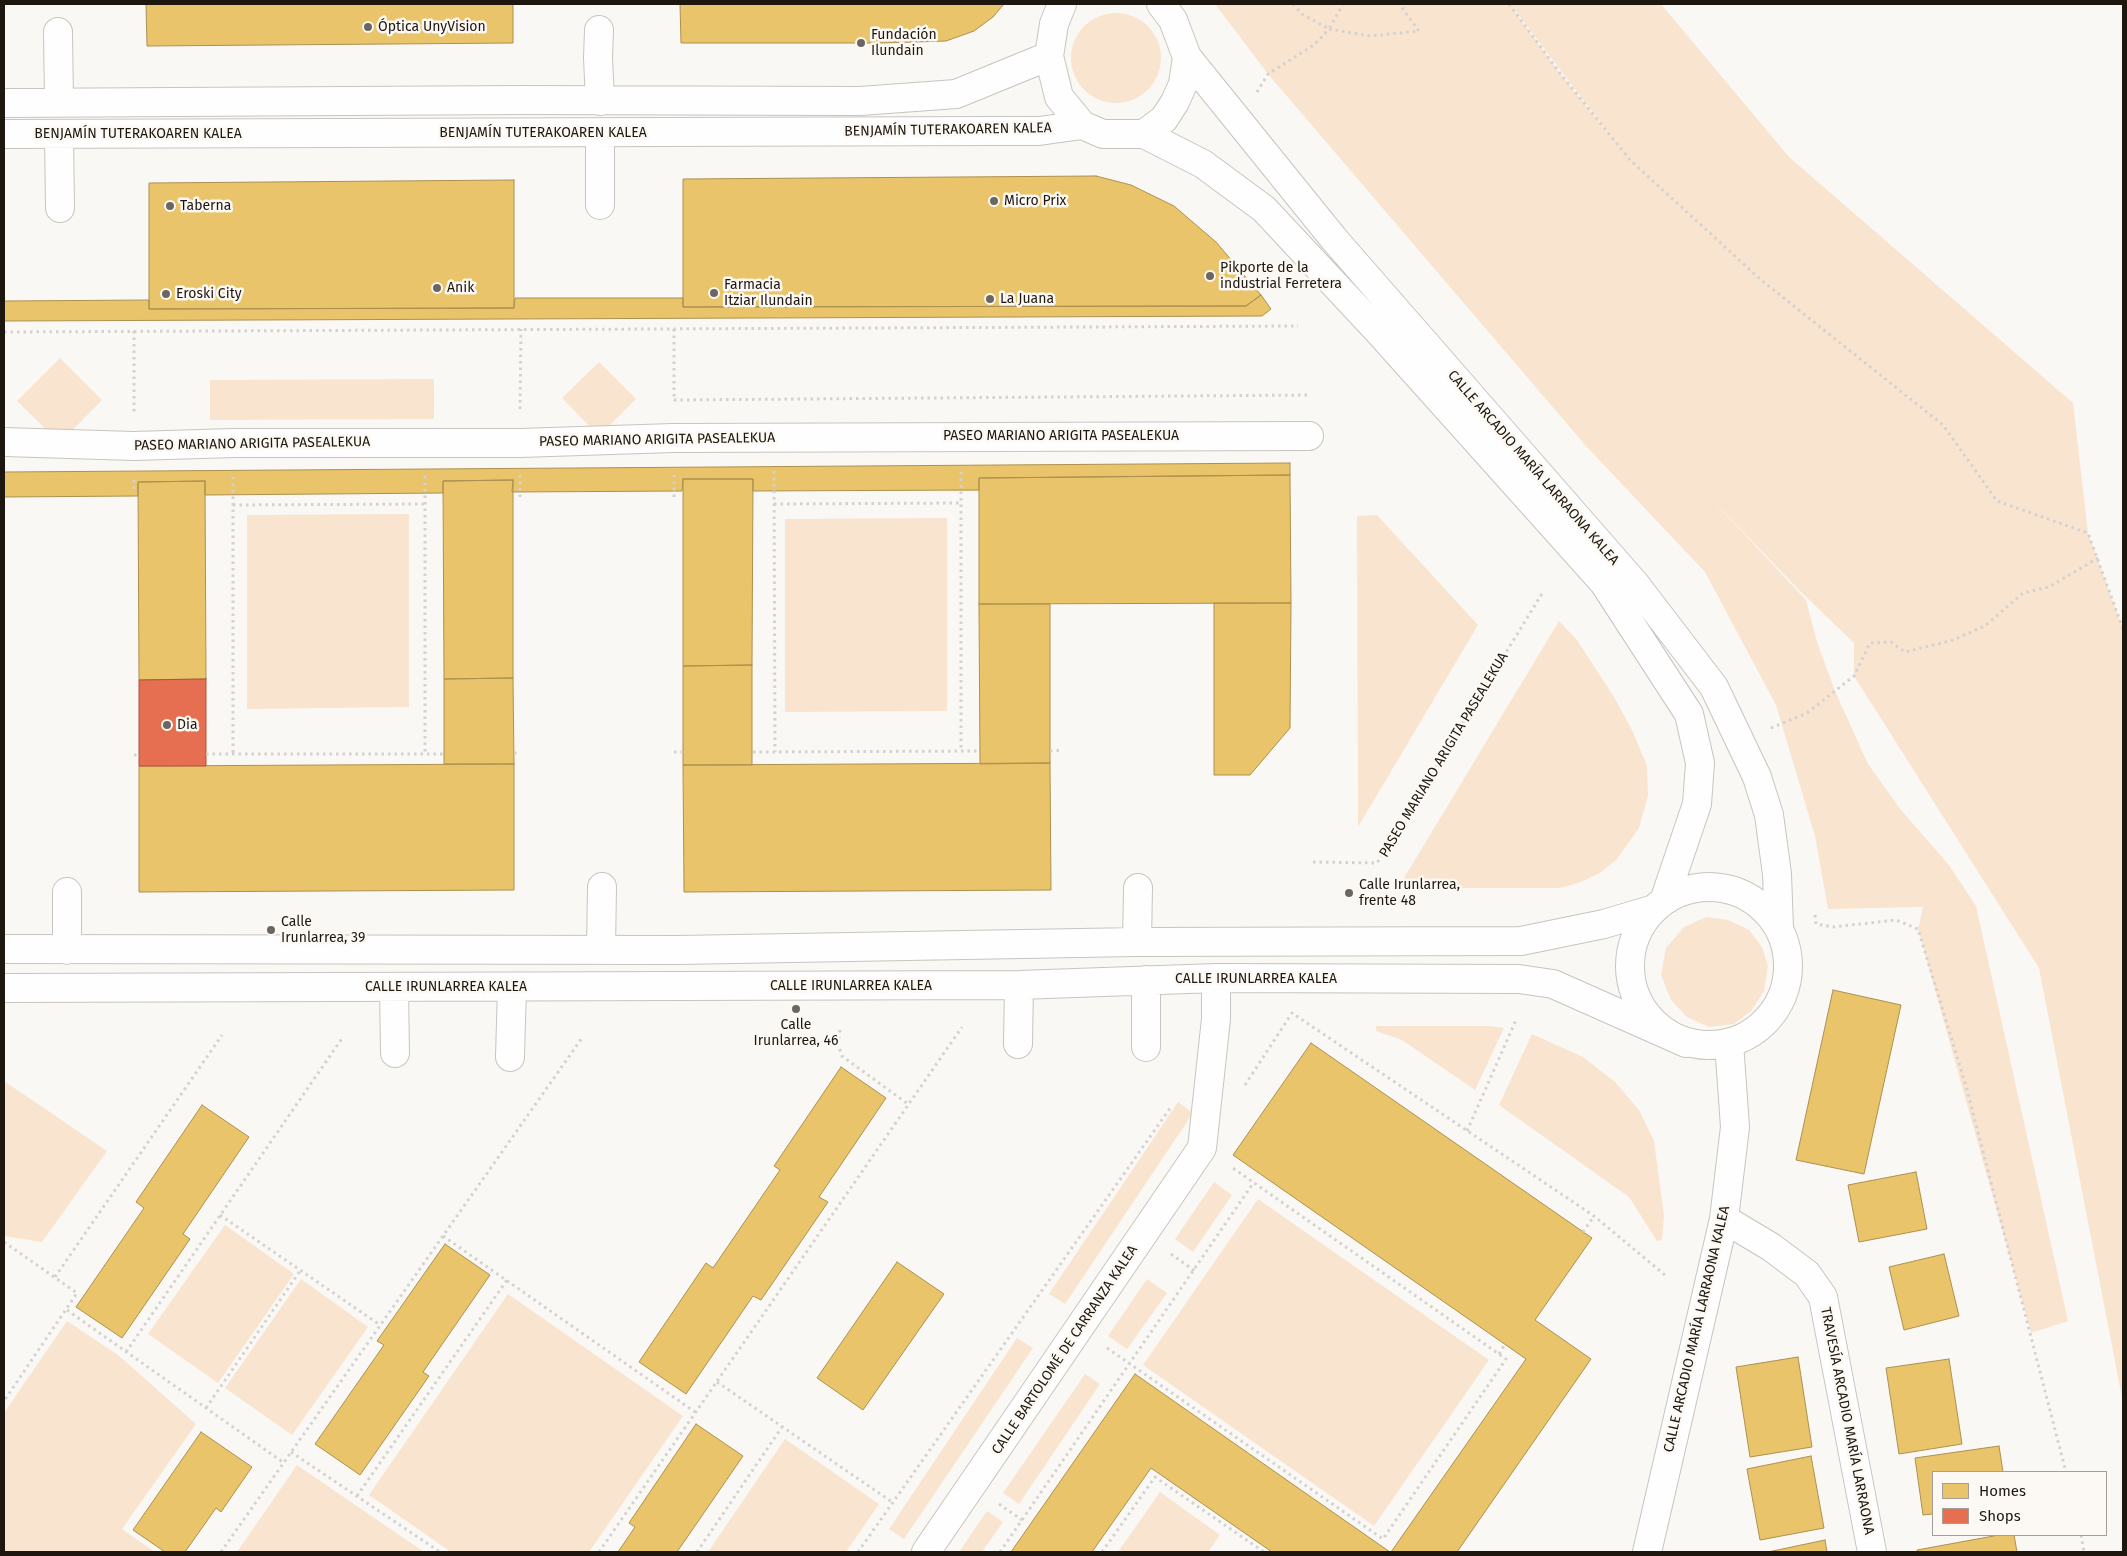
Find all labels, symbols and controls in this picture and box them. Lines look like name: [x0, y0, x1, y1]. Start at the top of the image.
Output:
place label: Óptica UnyVision: [378, 19, 486, 35]
marker: Óptica UnyVision: [362, 21, 374, 33]
place label: Fundación Ilundain: [871, 27, 937, 59]
marker: Fundación Ilundain: [855, 37, 867, 49]
street label: BENJAMÍN TUTERAKOAREN KALEA: [844, 120, 1052, 140]
street label: BENJAMÍN TUTERAKOAREN KALEA: [439, 125, 647, 141]
street label: BENJAMÍN TUTERAKOAREN KALEA: [34, 126, 242, 142]
place label: Micro Prix: [1004, 193, 1066, 209]
marker: Micro Prix: [988, 195, 1000, 207]
place label: Taberna: [180, 198, 231, 214]
marker: Taberna: [164, 200, 176, 212]
place label: Pikporte de la industrial Ferretera: [1220, 260, 1342, 292]
marker: Pikporte de la industrial Ferretera: [1204, 270, 1216, 282]
place label: Farmacia Itziar Ilundain: [724, 277, 813, 310]
place label: Anik: [447, 280, 474, 296]
marker: Anik: [431, 282, 443, 294]
place label: Eroski City: [176, 286, 242, 302]
marker: Farmacia Itziar Ilundain: [708, 287, 720, 299]
marker: Eroski City: [160, 288, 172, 300]
place label: La Juana: [1000, 291, 1054, 307]
marker: La Juana: [984, 293, 996, 305]
street label: CALLE ARCADIO MARÍA LARRAONA KALEA: [1444, 367, 1622, 569]
street label: PASEO MARIANO ARIGITA PASEALEKUA: [943, 428, 1179, 444]
street label: PASEO MARIANO ARIGITA PASEALEKUA: [539, 430, 775, 450]
street label: PASEO MARIANO ARIGITA PASEALEKUA: [134, 434, 370, 454]
street label: PASEO MARIANO ARIGITA PASEALEKUA: [1376, 649, 1512, 861]
place label: Dia: [177, 717, 198, 733]
marker: Dia: [161, 719, 173, 731]
place label: Calle Irunlarrea, frente 48: [1359, 877, 1460, 910]
marker: Calle Irunlarrea, frente 48: [1343, 887, 1355, 899]
place label: Calle Irunlarrea, 39: [281, 914, 365, 946]
marker: Calle Irunlarrea, 39: [265, 924, 277, 936]
street label: CALLE IRUNLARREA KALEA: [1175, 971, 1337, 987]
street label: CALLE IRUNLARREA KALEA: [770, 978, 932, 994]
street label: CALLE IRUNLARREA KALEA: [365, 979, 527, 995]
marker: Calle Irunlarrea, 46: [790, 1003, 802, 1015]
place label: Calle Irunlarrea, 46: [753, 1017, 839, 1050]
street label: CALLE ARCADIO MARÍA LARRAONA KALEA: [1660, 1204, 1734, 1454]
street label: CALLE BARTOLOMÉ DE CARRANZA KALEA: [989, 1242, 1141, 1458]
street label: TRAVESÍA ARCADIO MARÍA LARRAONA: [1817, 1306, 1877, 1536]
legend: [1932, 1471, 2107, 1536]
text: Homes: [1979, 1482, 2026, 1500]
text: Shops: [1979, 1507, 2021, 1525]

